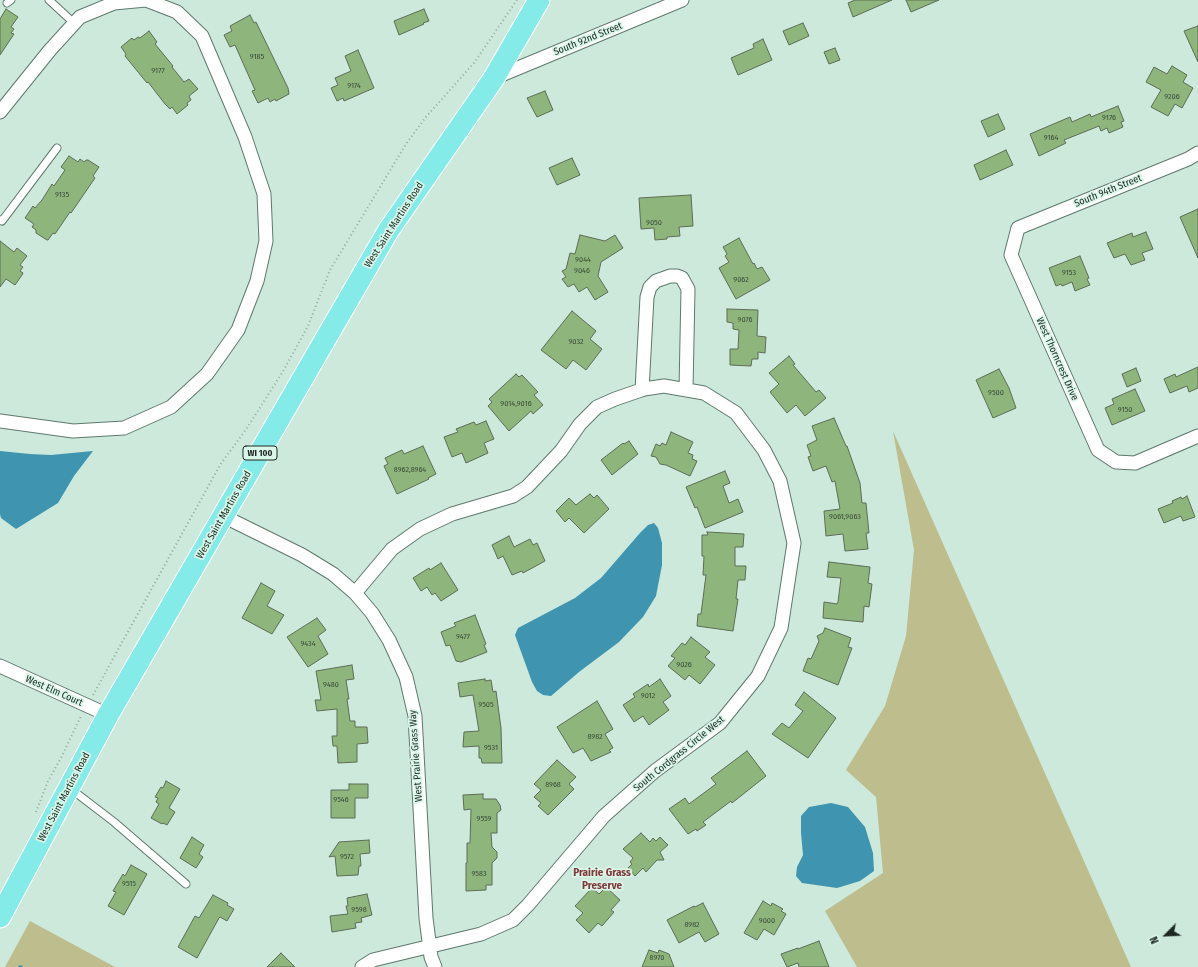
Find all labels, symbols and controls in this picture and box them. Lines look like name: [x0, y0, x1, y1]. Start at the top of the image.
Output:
street label: South 92nd Street: [552, 20, 624, 58]
house number: 9185: [250, 52, 264, 62]
house number: 9177: [151, 66, 165, 76]
house number: 9174: [347, 81, 361, 91]
house number: 9206: [1164, 92, 1180, 102]
house number: 9176: [1102, 113, 1116, 123]
house number: 9164: [1044, 133, 1058, 143]
street label: South 94th Street: [1073, 172, 1143, 210]
street label: West Saint Martins Road: [362, 180, 426, 270]
house number: 9135: [55, 190, 69, 200]
house number: 9050: [646, 218, 662, 228]
house number: 9044: [575, 255, 591, 265]
house number: 9046: [574, 266, 590, 276]
house number: 9153: [1062, 268, 1076, 278]
house number: 9062: [733, 275, 749, 285]
house number: 9076: [738, 315, 752, 325]
street label: West Thorncrest Drive: [1033, 316, 1081, 402]
house number: 9032: [568, 337, 584, 347]
house number: 9500: [988, 388, 1004, 398]
house number: 9014,9016: [500, 399, 532, 409]
house number: 9150: [1118, 405, 1132, 415]
road number: WI 100: [243, 446, 277, 460]
house number: 8962,8964: [394, 465, 426, 475]
street label: West Saint Martins Road: [194, 469, 254, 561]
house number: 9061,9063: [829, 512, 861, 522]
house number: 9477: [456, 632, 470, 642]
house number: 9434: [300, 639, 316, 649]
house number: 9026: [676, 660, 692, 670]
street label: West Elm Court: [23, 673, 85, 709]
house number: 9480: [323, 680, 339, 690]
house number: 9012: [641, 691, 655, 701]
house number: 9505: [478, 700, 494, 710]
street label: West Prairie Grass Way: [407, 710, 425, 802]
street label: South Cordgrass Circle West: [631, 714, 727, 794]
house number: 8982: [587, 732, 603, 742]
house number: 9531: [484, 743, 498, 753]
street label: West Saint Martins Road: [35, 750, 93, 844]
house number: 8968: [545, 780, 561, 790]
house number: 9546: [333, 795, 349, 805]
house number: 9559: [477, 814, 491, 824]
house number: 9572: [340, 852, 354, 862]
district label: Prairie Grass Preserve: [573, 866, 631, 892]
house number: 9583: [471, 869, 487, 879]
house number: 9515: [122, 879, 136, 889]
house number: 9598: [351, 905, 367, 915]
north arrow: [1146, 915, 1186, 955]
house number: 9000: [759, 916, 775, 926]
house number: 8982: [684, 920, 700, 930]
text: N: [1147, 934, 1162, 946]
house number: 8970: [650, 953, 664, 963]

